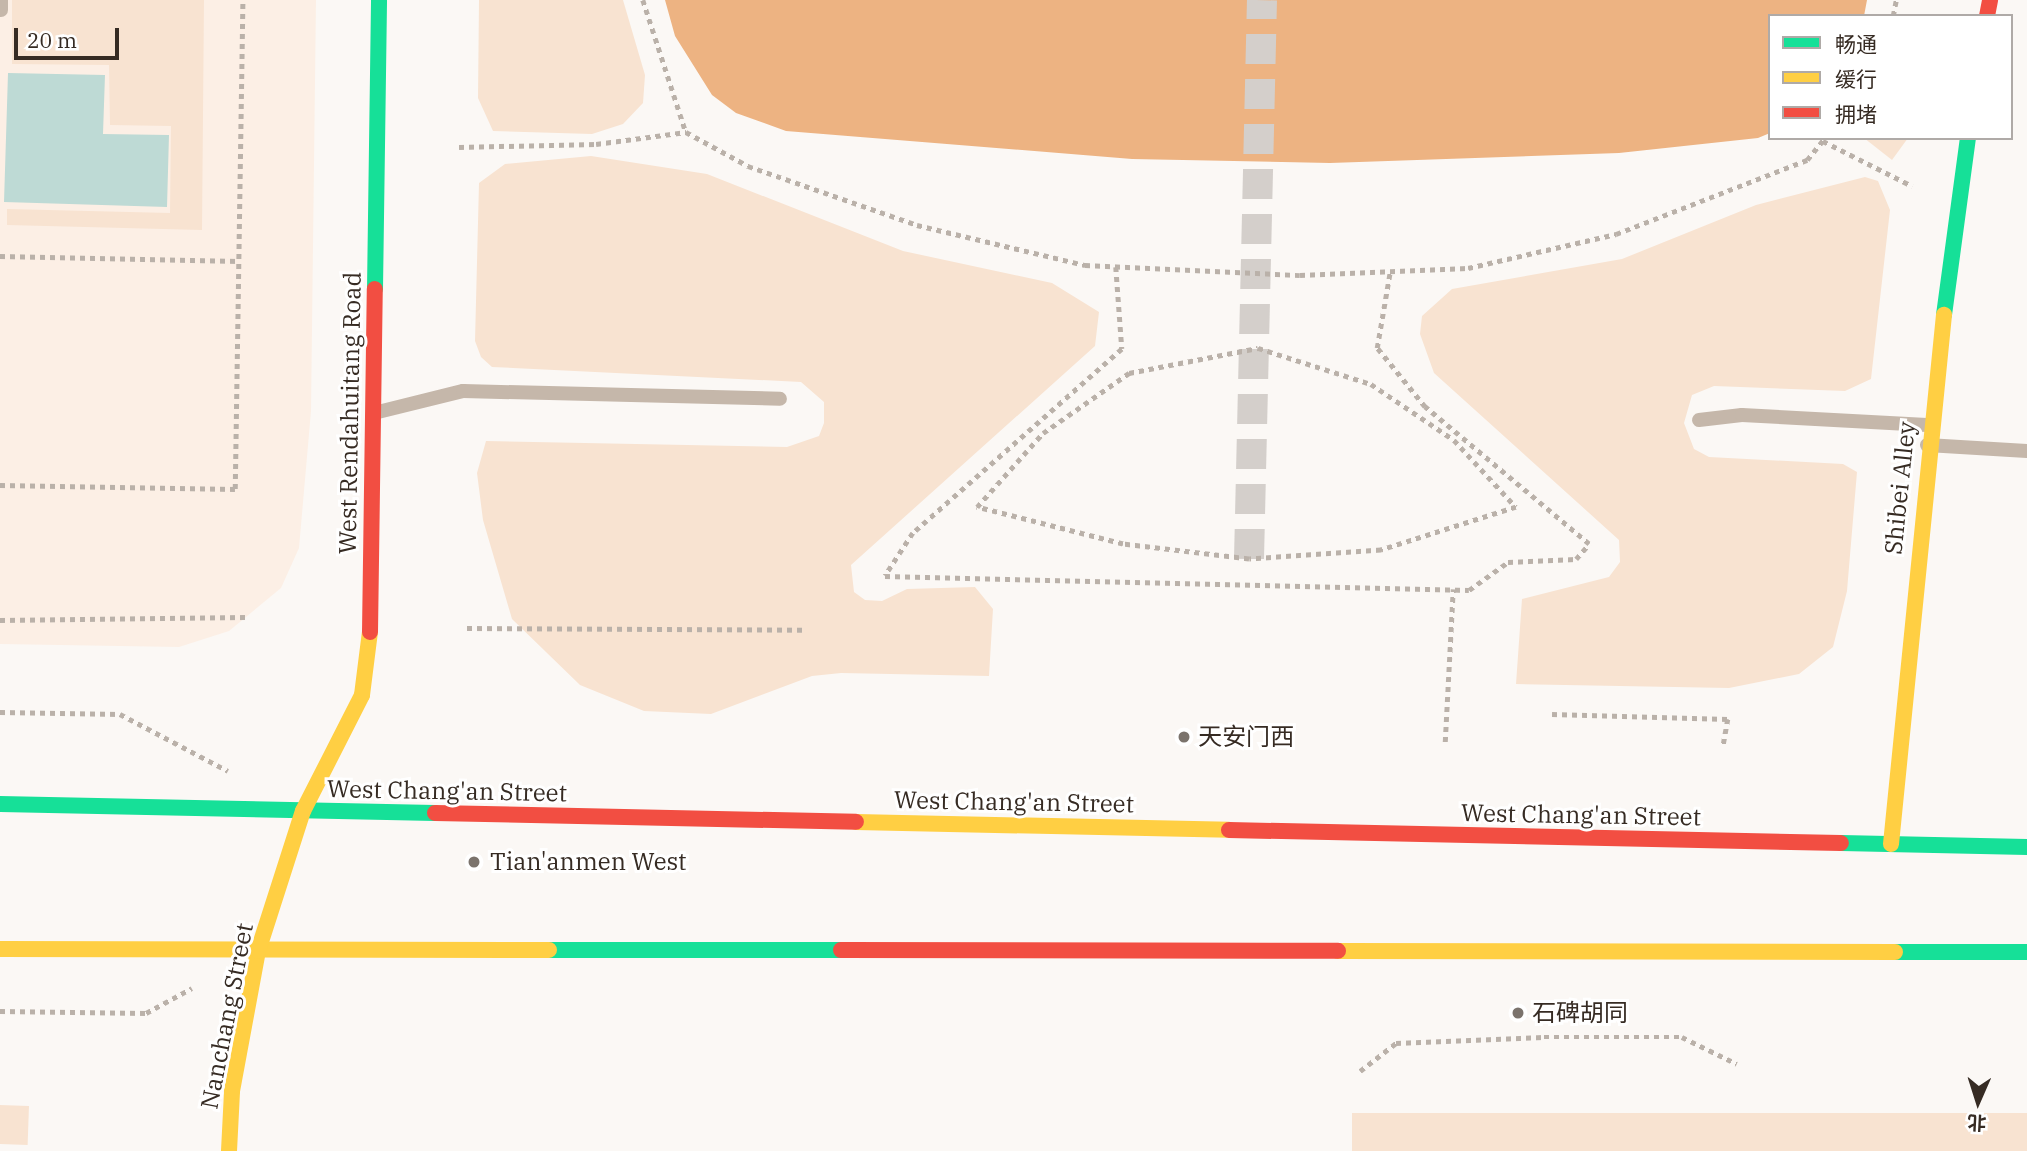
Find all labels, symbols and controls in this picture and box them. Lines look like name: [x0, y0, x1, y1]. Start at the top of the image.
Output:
scale bar: [18, 14, 122, 58]
legend: [1768, 14, 2013, 140]
text: 20 m: [27, 26, 77, 54]
text: 畅通: [1835, 30, 1877, 58]
text: 缓行: [1835, 65, 1877, 93]
text: 拥堵: [1835, 100, 1877, 128]
street label: West Rendahuitang Road: [333, 272, 367, 554]
street label: Shibei Alley: [1879, 420, 1921, 556]
place label: 天安门西: [1198, 723, 1294, 751]
marker: 天安门西: [1176, 729, 1192, 745]
street label: West Chang'an Street: [327, 775, 567, 807]
street label: West Chang'an Street: [894, 786, 1134, 818]
street label: West Chang'an Street: [1461, 799, 1701, 831]
place label: Tian'anmen West: [490, 848, 687, 876]
marker: Tian'anmen West: [464, 852, 484, 872]
street label: Nanchang Street: [195, 921, 259, 1111]
place label: 石碑胡同: [1532, 999, 1628, 1027]
marker: 石碑胡同: [1510, 1005, 1526, 1021]
north arrow: [1943, 1067, 2013, 1137]
text: 北: [1967, 1110, 1987, 1135]

